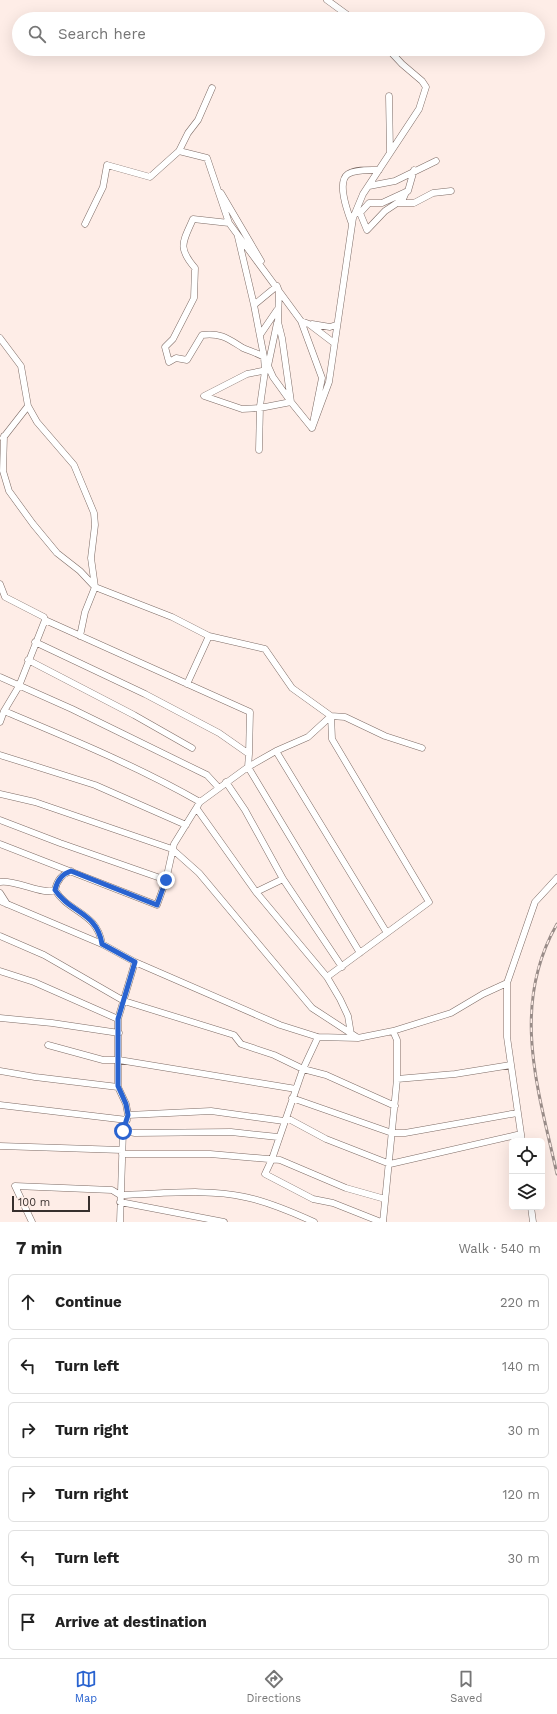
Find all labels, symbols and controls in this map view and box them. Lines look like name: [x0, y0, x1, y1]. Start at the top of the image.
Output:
search box: [12, 12, 545, 56]
icon: search: [26, 23, 48, 45]
text: Search here: [58, 25, 146, 43]
route end: [157, 871, 175, 889]
route start: [114, 1122, 132, 1140]
map controls: [509, 1138, 545, 1210]
button: locate: [509, 1138, 545, 1174]
button: layers: [509, 1174, 545, 1210]
scale bar: [12, 1194, 90, 1213]
text: 100 m: [18, 1196, 50, 1209]
text: 7 min: [16, 1238, 62, 1258]
text: Walk · 540 m: [458, 1241, 541, 1256]
icon: ahead: [17, 1291, 39, 1313]
text: Continue: [55, 1293, 122, 1311]
text: 220 m: [500, 1295, 540, 1310]
icon: left: [17, 1355, 39, 1377]
text: Turn left: [55, 1357, 119, 1375]
text: 140 m: [502, 1359, 540, 1374]
icon: right: [17, 1419, 39, 1441]
text: Turn right: [55, 1421, 128, 1439]
text: 30 m: [508, 1423, 540, 1438]
icon: right: [17, 1483, 39, 1505]
text: Turn right: [55, 1485, 128, 1503]
text: 120 m: [502, 1487, 540, 1502]
icon: left: [17, 1547, 39, 1569]
text: Turn left: [55, 1549, 119, 1567]
text: 30 m: [508, 1551, 540, 1566]
icon: arrive: [17, 1611, 39, 1633]
text: Arrive at destination: [55, 1613, 207, 1631]
tab: Map: [75, 1668, 97, 1705]
tab: Directions: [247, 1668, 301, 1705]
tab: Saved: [450, 1668, 482, 1705]

